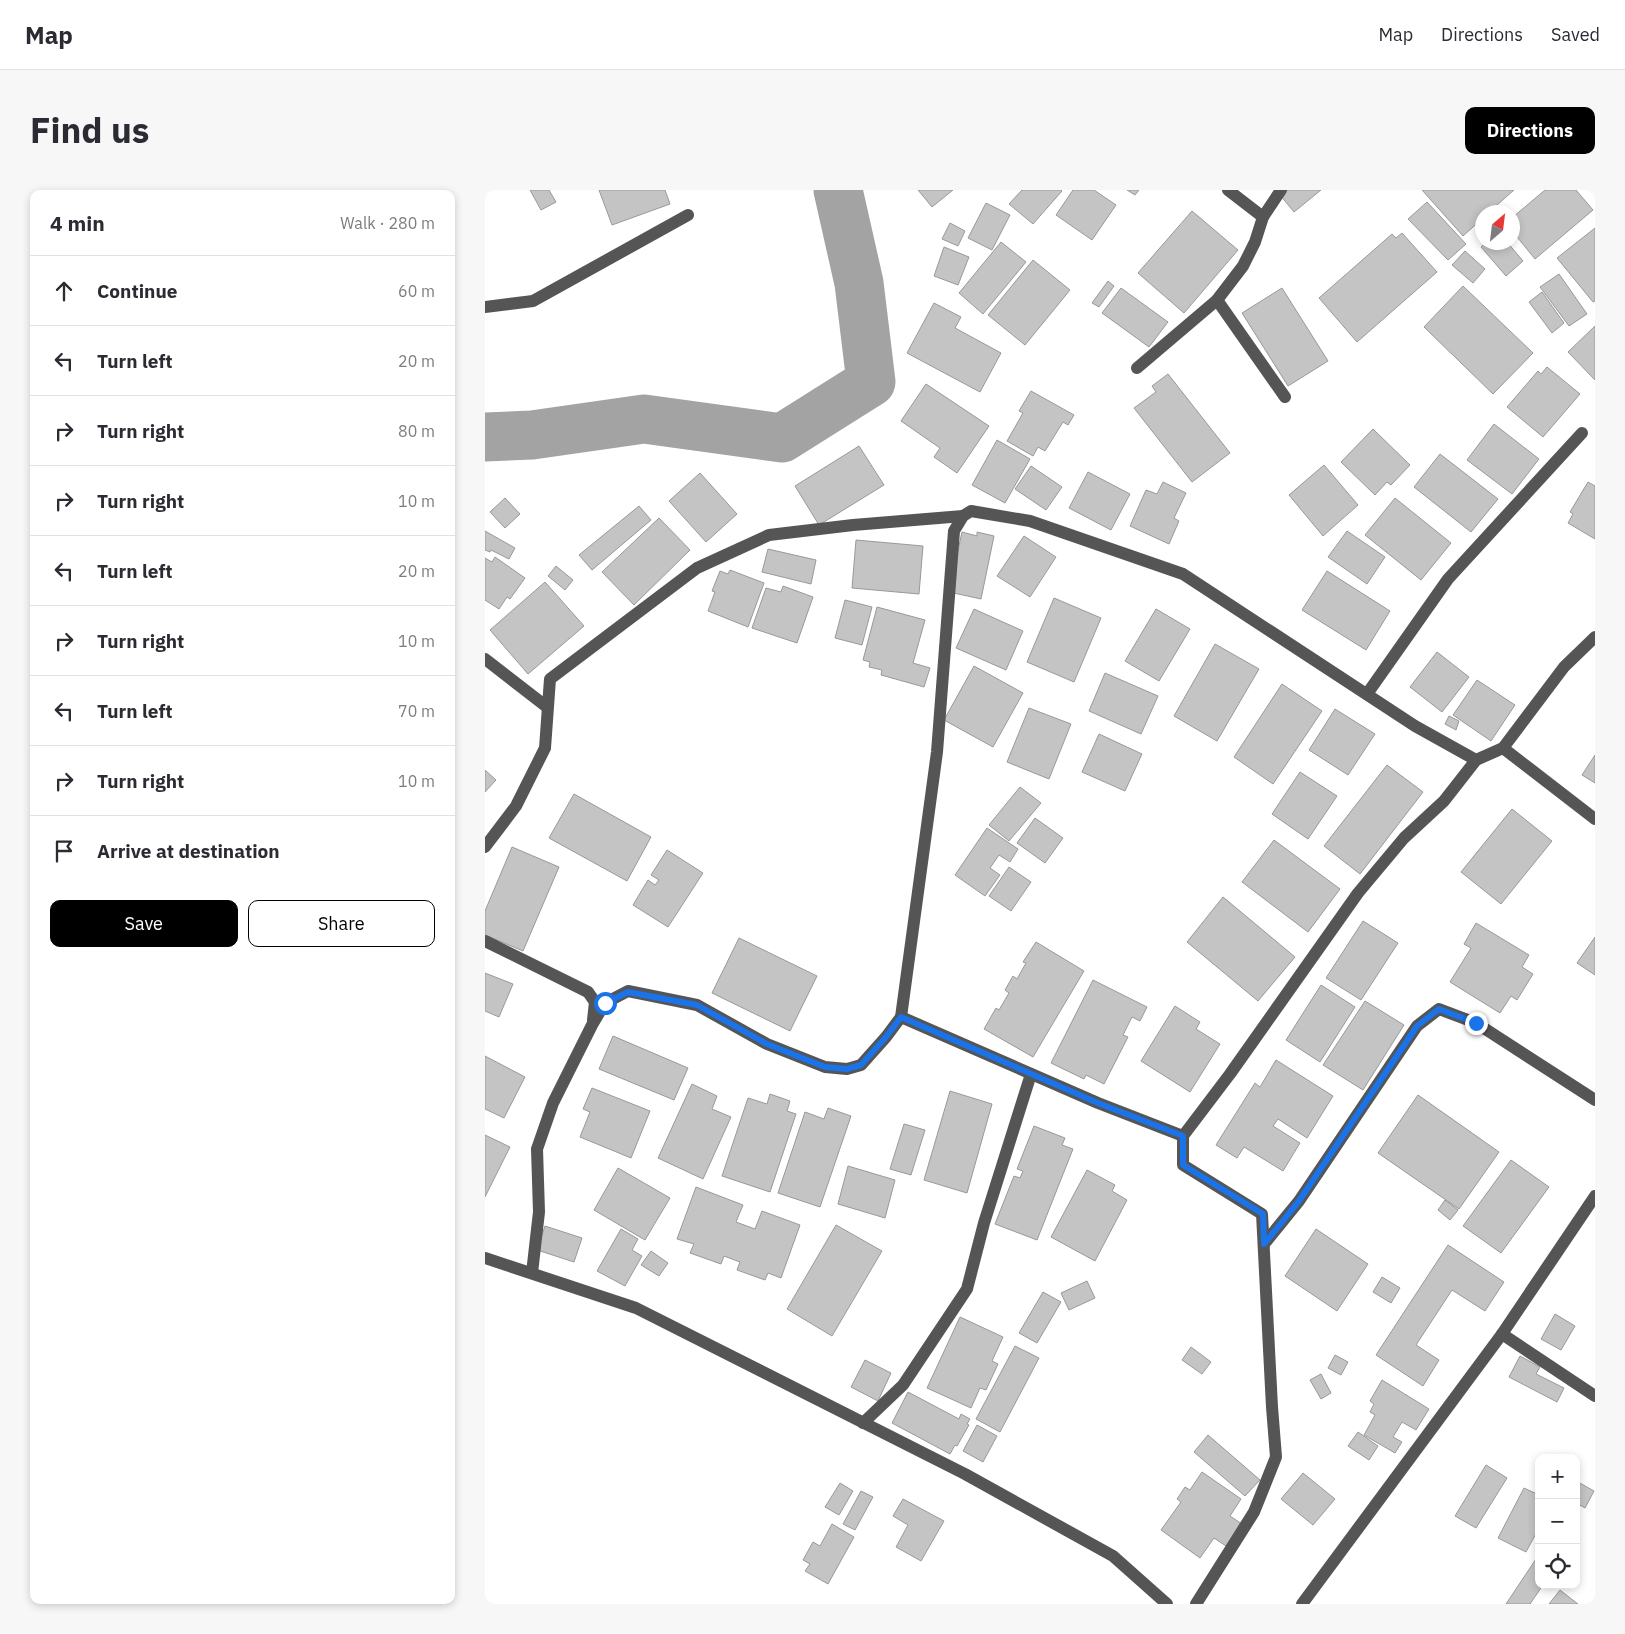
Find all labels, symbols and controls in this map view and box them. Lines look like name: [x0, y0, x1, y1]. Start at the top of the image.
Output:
text: Map: [25, 19, 73, 51]
text: Map: [1378, 23, 1413, 46]
text: Directions: [1441, 23, 1523, 46]
text: Saved: [1551, 23, 1600, 46]
text: Find us: [30, 107, 149, 153]
button: Directions: [1465, 107, 1595, 154]
north arrow: [1475, 205, 1520, 250]
text: 4 min: [50, 209, 105, 237]
text: Walk · 280 m: [340, 213, 435, 233]
icon: ahead: [50, 277, 78, 305]
text: Continue: [97, 279, 177, 303]
text: 60 m: [398, 281, 435, 301]
icon: left: [50, 347, 78, 375]
text: Turn left: [97, 349, 173, 373]
text: 20 m: [398, 351, 435, 371]
icon: right: [50, 417, 78, 445]
text: Turn right: [97, 419, 184, 443]
text: 80 m: [398, 421, 435, 441]
icon: right: [50, 487, 78, 515]
text: Turn right: [97, 489, 184, 513]
text: 10 m: [398, 491, 435, 511]
icon: left: [50, 557, 78, 585]
text: Turn left: [97, 559, 173, 583]
text: 20 m: [398, 561, 435, 581]
icon: right: [50, 627, 78, 655]
text: Turn right: [97, 629, 184, 653]
text: 10 m: [398, 631, 435, 651]
icon: left: [50, 697, 78, 725]
text: Turn left: [97, 699, 173, 723]
text: 70 m: [398, 701, 435, 721]
icon: right: [50, 767, 78, 795]
text: Turn right: [97, 769, 184, 793]
text: 10 m: [398, 771, 435, 791]
icon: arrive: [50, 837, 78, 865]
text: Arrive at destination: [97, 839, 280, 863]
button: Save: [50, 900, 238, 947]
button: Share: [248, 900, 435, 947]
route start: [594, 992, 617, 1015]
route end: [1465, 1012, 1488, 1035]
map controls: [1535, 1454, 1580, 1589]
button: +: [1535, 1454, 1580, 1499]
button: −: [1535, 1499, 1580, 1544]
button: locate: [1535, 1544, 1580, 1589]

